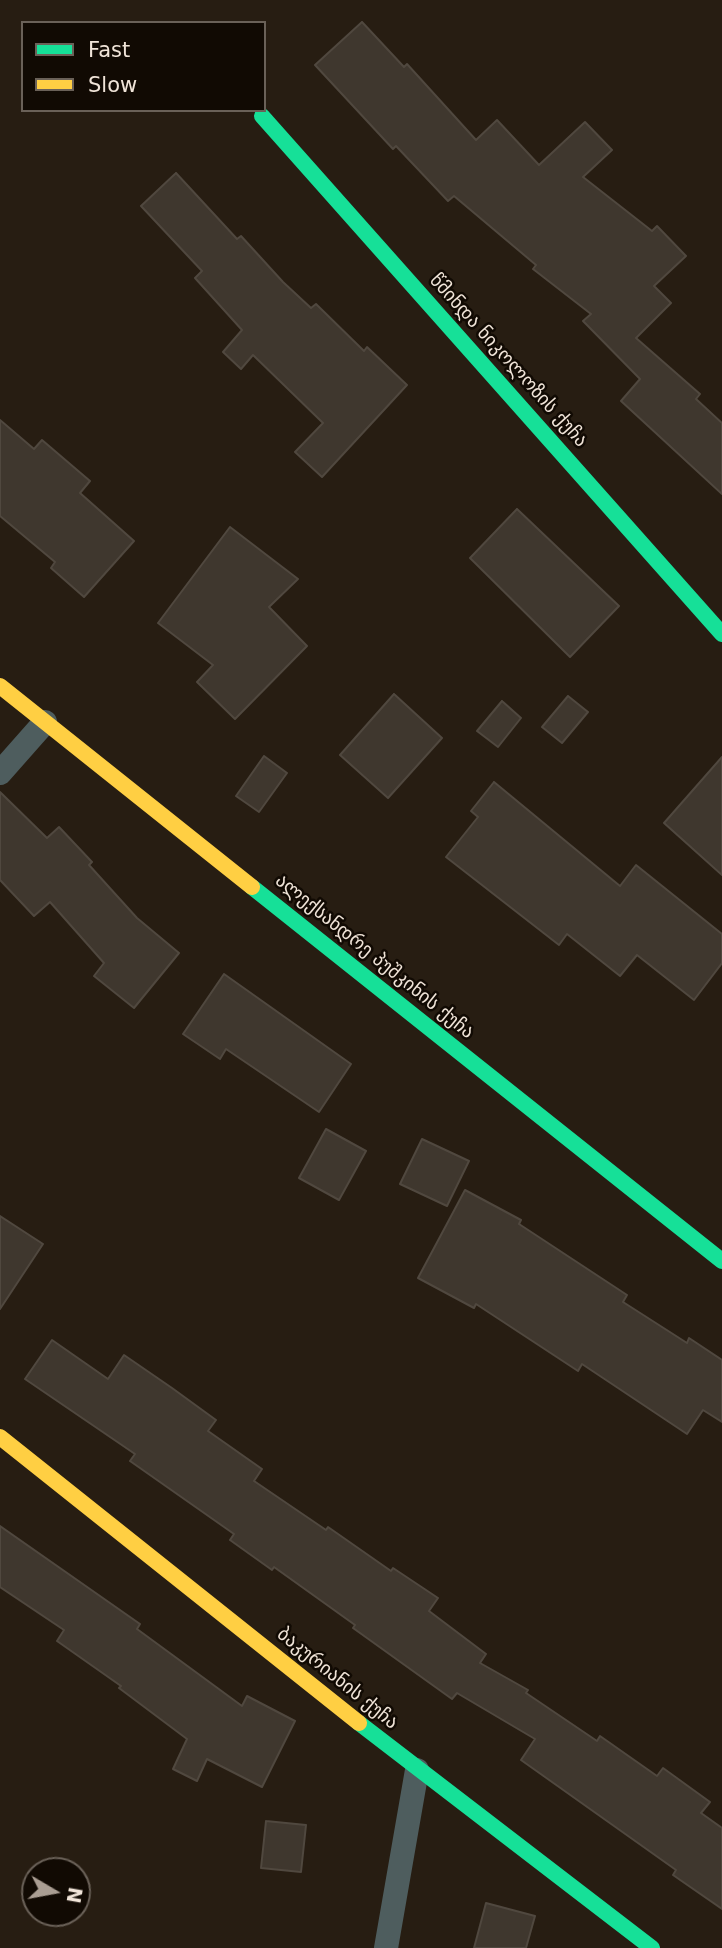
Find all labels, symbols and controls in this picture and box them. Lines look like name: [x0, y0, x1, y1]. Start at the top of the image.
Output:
legend: [21, 21, 266, 112]
text: Fast: [88, 38, 130, 62]
text: Slow: [88, 73, 137, 97]
street label: წმინდა ნიკოლოზის ქუჩა: [424, 270, 592, 452]
street label: ალექსანდრე პუშკინის ქუჩა: [270, 870, 478, 1044]
street label: ბაკურიანის ქუჩა: [272, 1623, 402, 1735]
north arrow: [21, 1857, 91, 1927]
text: N: [62, 1886, 87, 1905]

